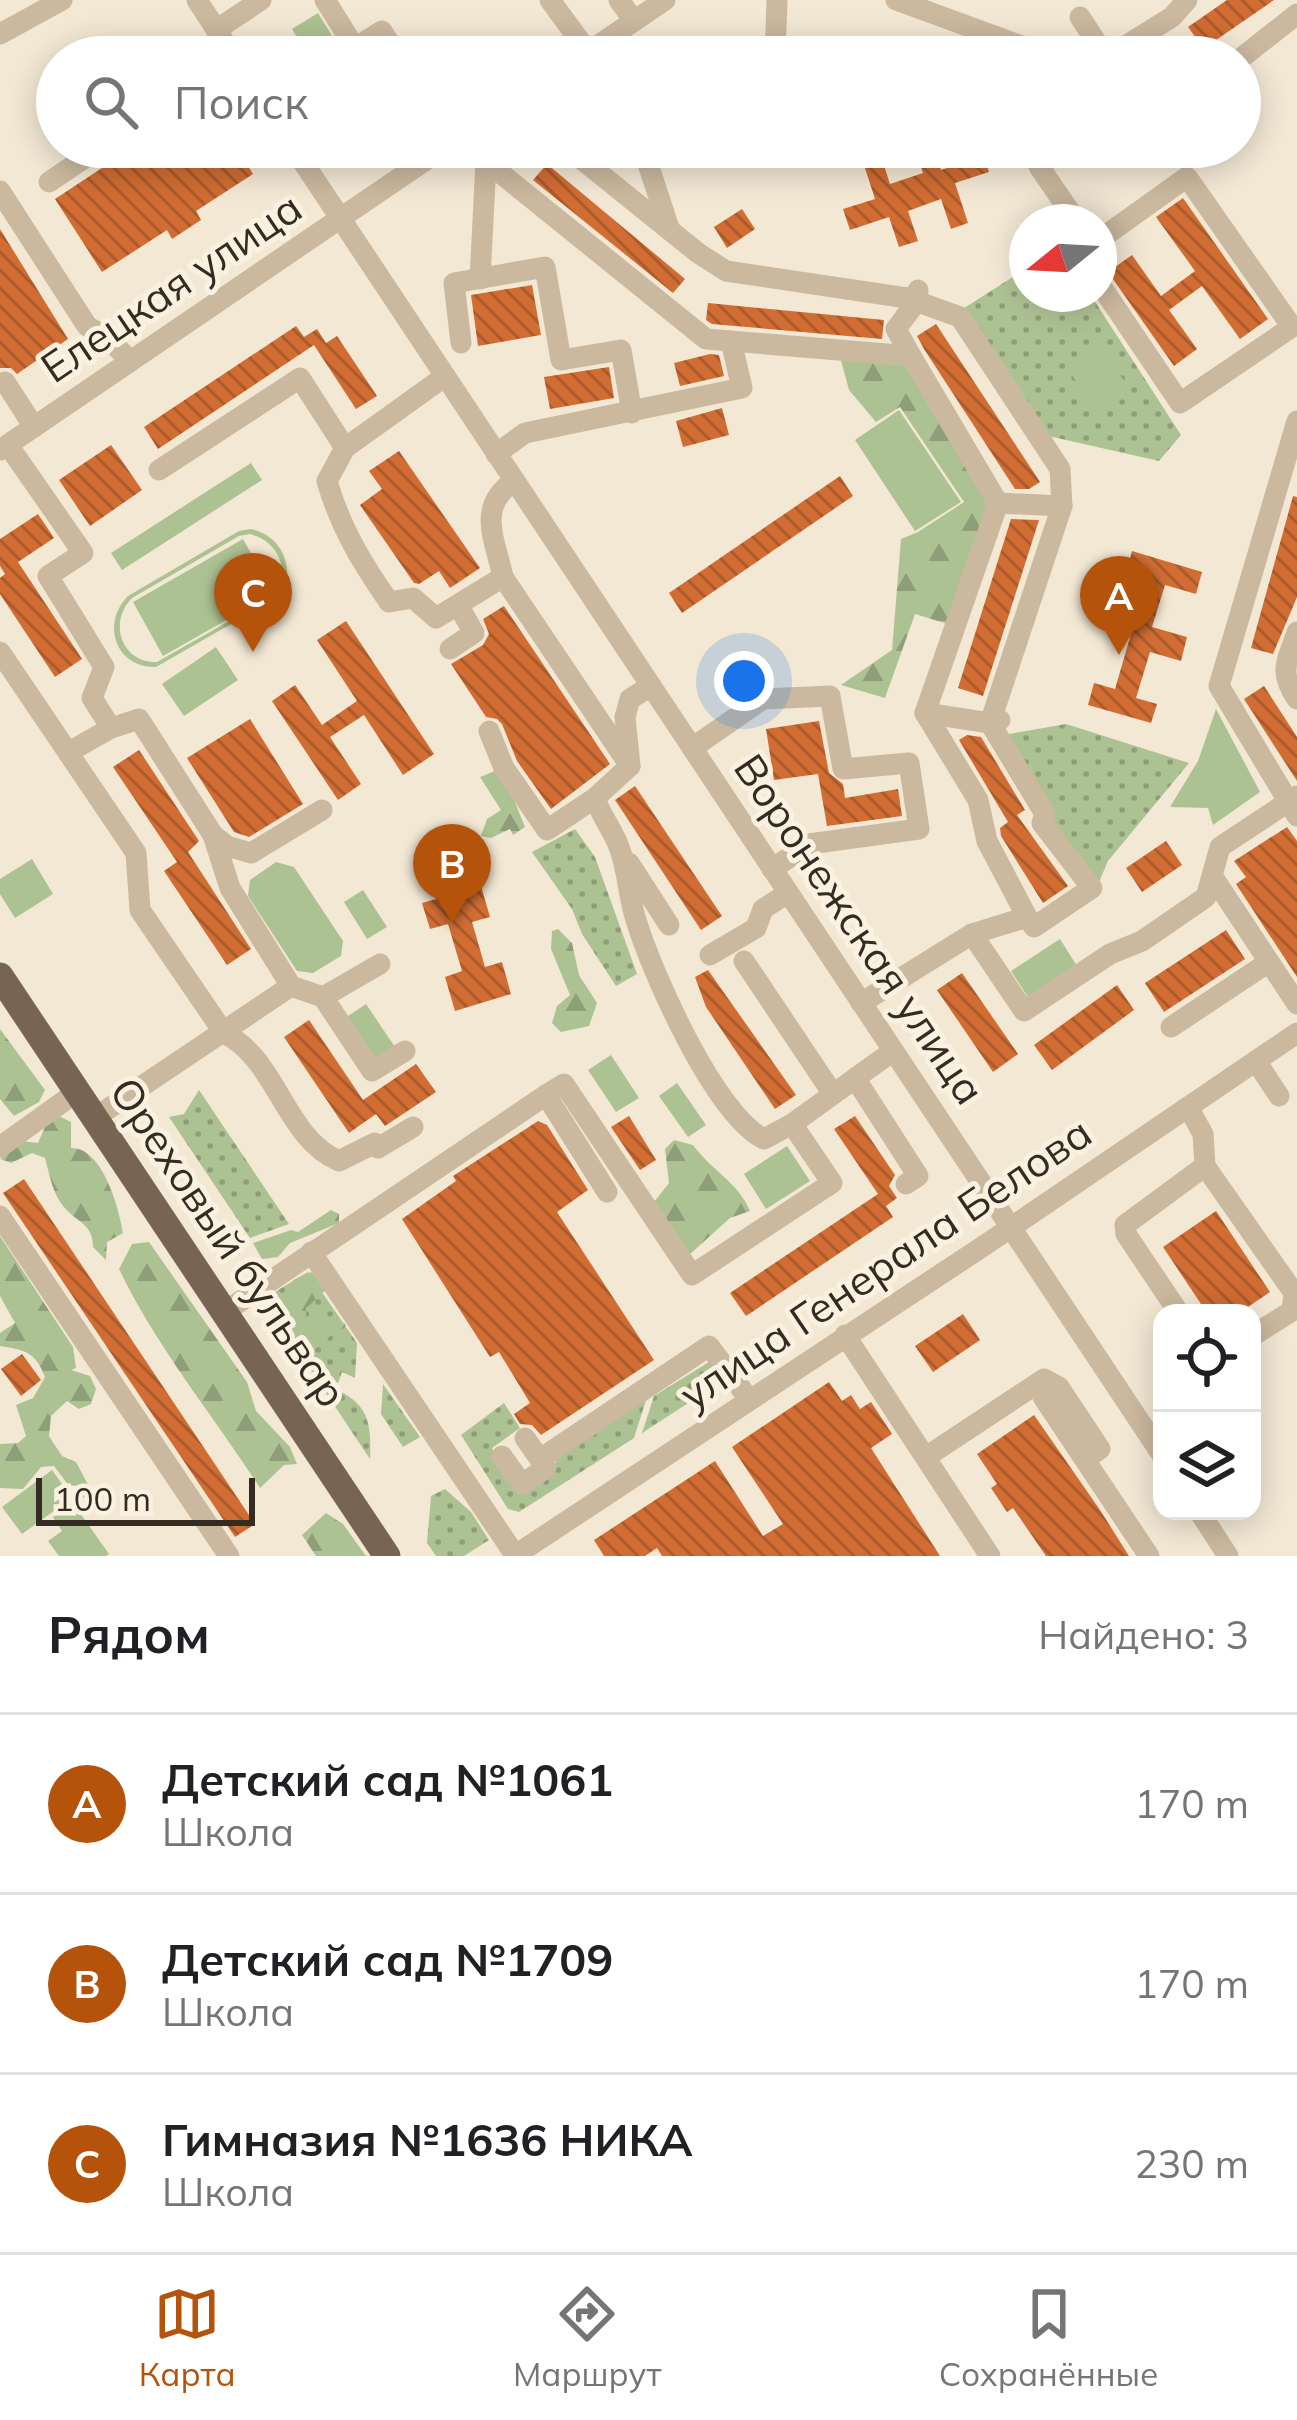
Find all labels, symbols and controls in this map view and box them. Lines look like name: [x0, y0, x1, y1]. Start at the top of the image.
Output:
search box: [36, 36, 1261, 168]
icon: search: [78, 69, 144, 135]
text: Поиск: [174, 74, 308, 130]
street label: Елецкая улица: [31, 180, 311, 394]
north arrow: [1009, 204, 1117, 312]
pin: C: [214, 553, 292, 652]
pin: A: [1080, 556, 1158, 655]
your location: [714, 651, 774, 711]
street label: Воронежская улица: [723, 744, 997, 1114]
pin: B: [413, 824, 491, 923]
street label: Ореховый бульвар: [99, 1067, 359, 1417]
street label: улица Генерала Белова: [669, 1105, 1101, 1421]
map controls: [1153, 1304, 1261, 1520]
button: locate: [1153, 1304, 1261, 1412]
button: layers: [1153, 1412, 1261, 1520]
scale bar: [36, 1472, 255, 1525]
text: 100 m: [54, 1478, 151, 1519]
text: Рядом: [48, 1602, 210, 1666]
text: Найдено: 3: [1038, 1610, 1249, 1659]
text: Детский сад №1061: [162, 1751, 613, 1807]
text: A: [72, 1779, 102, 1828]
text: 170 m: [1134, 1779, 1249, 1828]
text: Школа: [162, 1807, 294, 1856]
text: Детский сад №1709: [162, 1931, 613, 1987]
text: B: [74, 1959, 100, 2008]
text: 170 m: [1134, 1959, 1249, 2008]
text: Школа: [162, 1987, 294, 2036]
text: Гимназия №1636 НИКА: [162, 2111, 693, 2167]
text: C: [74, 2139, 100, 2188]
text: 230 m: [1134, 2139, 1249, 2188]
text: Школа: [162, 2167, 294, 2216]
tab: Карта: [139, 2281, 236, 2394]
tab: Маршрут: [513, 2281, 661, 2394]
tab: Сохранённые: [939, 2281, 1158, 2394]

